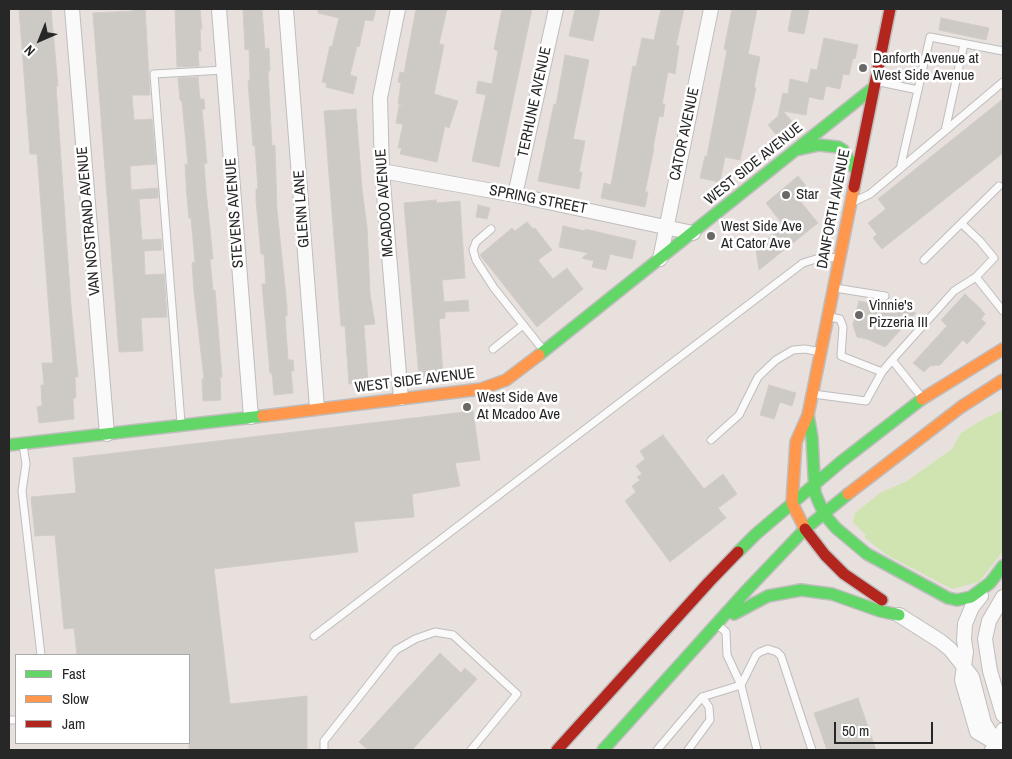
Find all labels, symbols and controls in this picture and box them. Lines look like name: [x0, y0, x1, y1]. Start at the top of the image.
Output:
north arrow: [15, 15, 65, 65]
text: N: [20, 41, 39, 60]
street label: TERHUNE AVENUE: [514, 45, 556, 159]
place label: Danforth Avenue at West Side Avenue: [873, 50, 979, 85]
marker: Danforth Avenue at West Side Avenue: [857, 62, 869, 74]
street label: CATOR AVENUE: [666, 86, 704, 182]
street label: WEST SIDE AVENUE: [701, 119, 807, 209]
street label: VAN NOSTRAND AVENUE: [74, 146, 104, 296]
street label: MCADOO AVENUE: [372, 148, 398, 258]
street label: DANFORTH AVENUE: [814, 148, 854, 270]
street label: STEVENS AVENUE: [222, 157, 248, 269]
street label: GLENN LANE: [290, 170, 314, 248]
street label: SPRING STREET: [488, 182, 588, 218]
place label: Star: [796, 186, 819, 204]
marker: Star: [780, 189, 792, 201]
place label: West Side Ave At Cator Ave: [721, 218, 802, 253]
marker: West Side Ave At Cator Ave: [705, 230, 717, 242]
place label: Vinnie's Pizzeria III: [869, 297, 928, 332]
marker: Vinnie's Pizzeria III: [853, 309, 865, 321]
street label: WEST SIDE AVENUE: [354, 365, 476, 397]
place label: West Side Ave At Mcadoo Ave: [477, 389, 560, 424]
marker: West Side Ave At Mcadoo Ave: [461, 401, 473, 413]
legend: [15, 654, 190, 744]
text: Fast: [62, 663, 85, 684]
text: Slow: [62, 688, 89, 709]
scale bar: [837, 712, 936, 744]
text: Jam: [62, 713, 85, 734]
text: 50 m: [842, 720, 869, 741]

